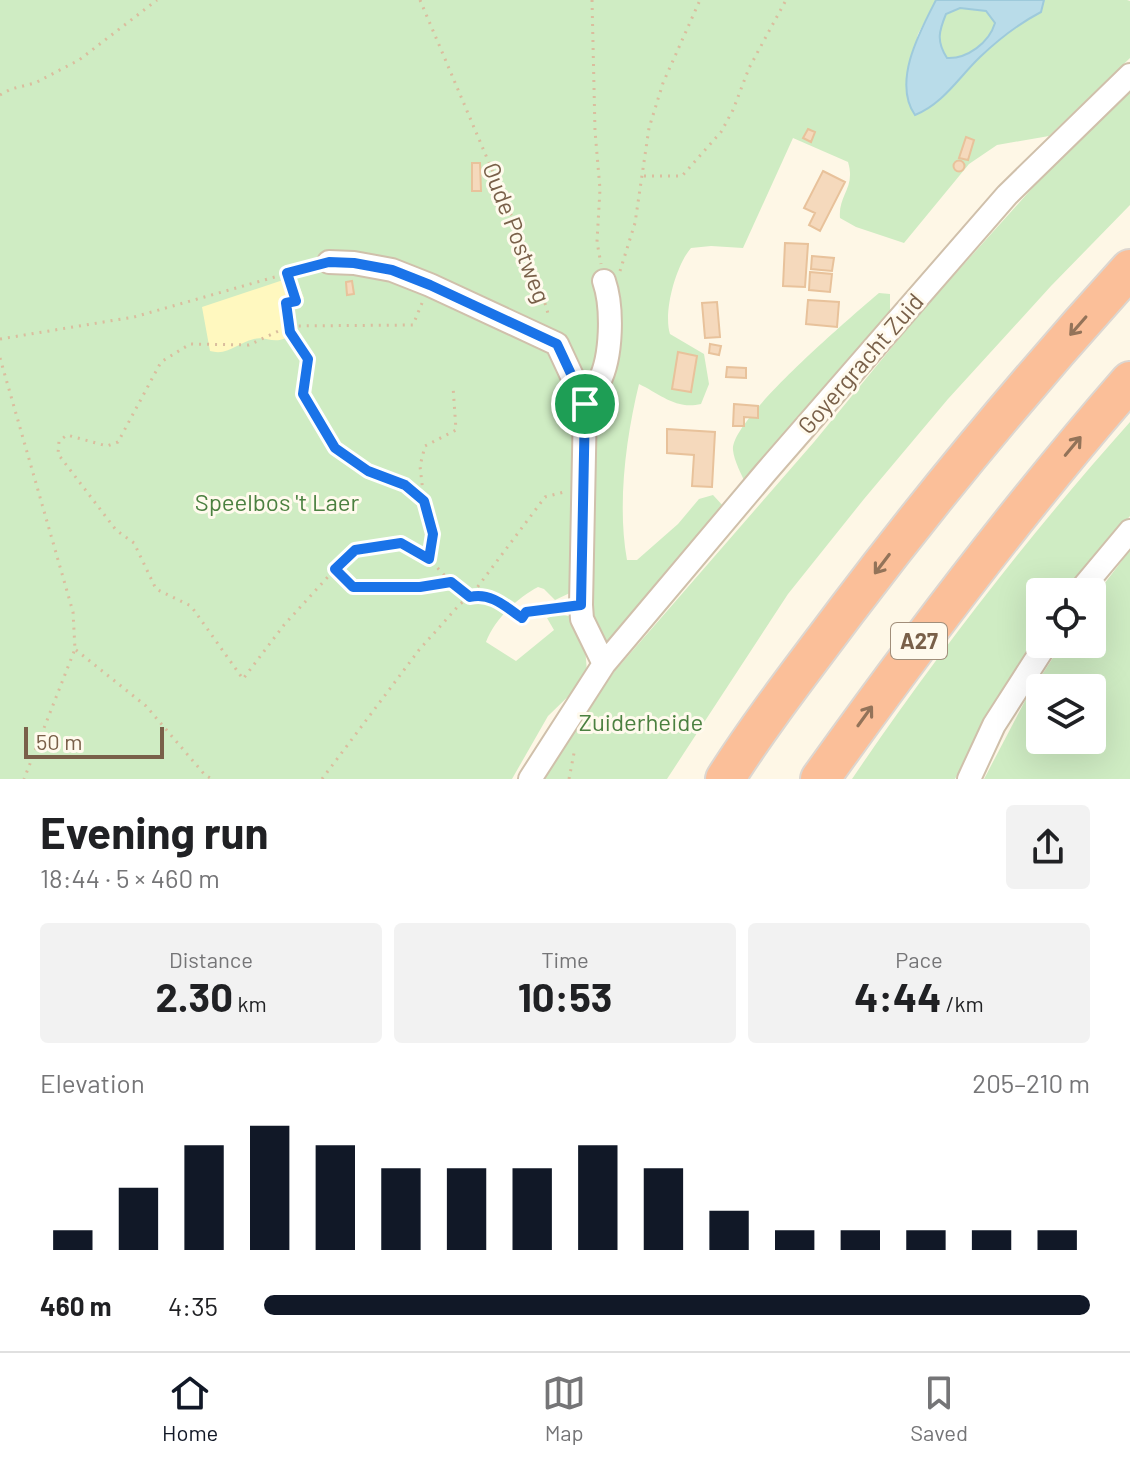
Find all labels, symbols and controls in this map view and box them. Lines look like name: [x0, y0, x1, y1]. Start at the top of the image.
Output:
street label: Oude Postweg: [477, 158, 557, 307]
street label: Goyergracht Zuid: [791, 287, 929, 439]
one-way arrow: [1069, 316, 1087, 336]
pin: [551, 370, 619, 438]
icon: arrive: [563, 382, 607, 426]
one-way arrow: [1064, 437, 1082, 457]
park label: Speelbos 't Laer: [195, 487, 360, 516]
one-way arrow: [873, 552, 890, 574]
map controls: [1026, 578, 1106, 754]
button: locate: [1026, 578, 1106, 658]
road number: A27: [891, 623, 947, 659]
button: layers: [1026, 674, 1106, 754]
one-way arrow: [857, 705, 873, 727]
park label: Zuiderheide: [579, 707, 703, 736]
scale bar: [24, 723, 164, 759]
text: 50 m: [36, 728, 82, 754]
text: Evening run: [40, 805, 269, 858]
button: share: [1006, 805, 1090, 889]
text: 18:44 · 5 × 460 m: [40, 862, 220, 893]
text: Distance: [169, 946, 253, 972]
text: Time: [541, 946, 589, 972]
text: Pace: [895, 946, 943, 972]
text: 2.30: [155, 972, 233, 1020]
text: 10:53: [518, 972, 612, 1020]
text: 4:44: [854, 972, 941, 1020]
text: km: [233, 990, 267, 1016]
text: /km: [941, 990, 984, 1016]
text: Elevation: [40, 1067, 145, 1098]
text: 205–210 m: [972, 1067, 1090, 1098]
text: 460 m: [40, 1290, 111, 1321]
text: 4:35: [168, 1290, 218, 1321]
tab: Home: [162, 1371, 218, 1445]
tab: Map: [542, 1371, 586, 1445]
tab: Saved: [910, 1371, 968, 1445]

